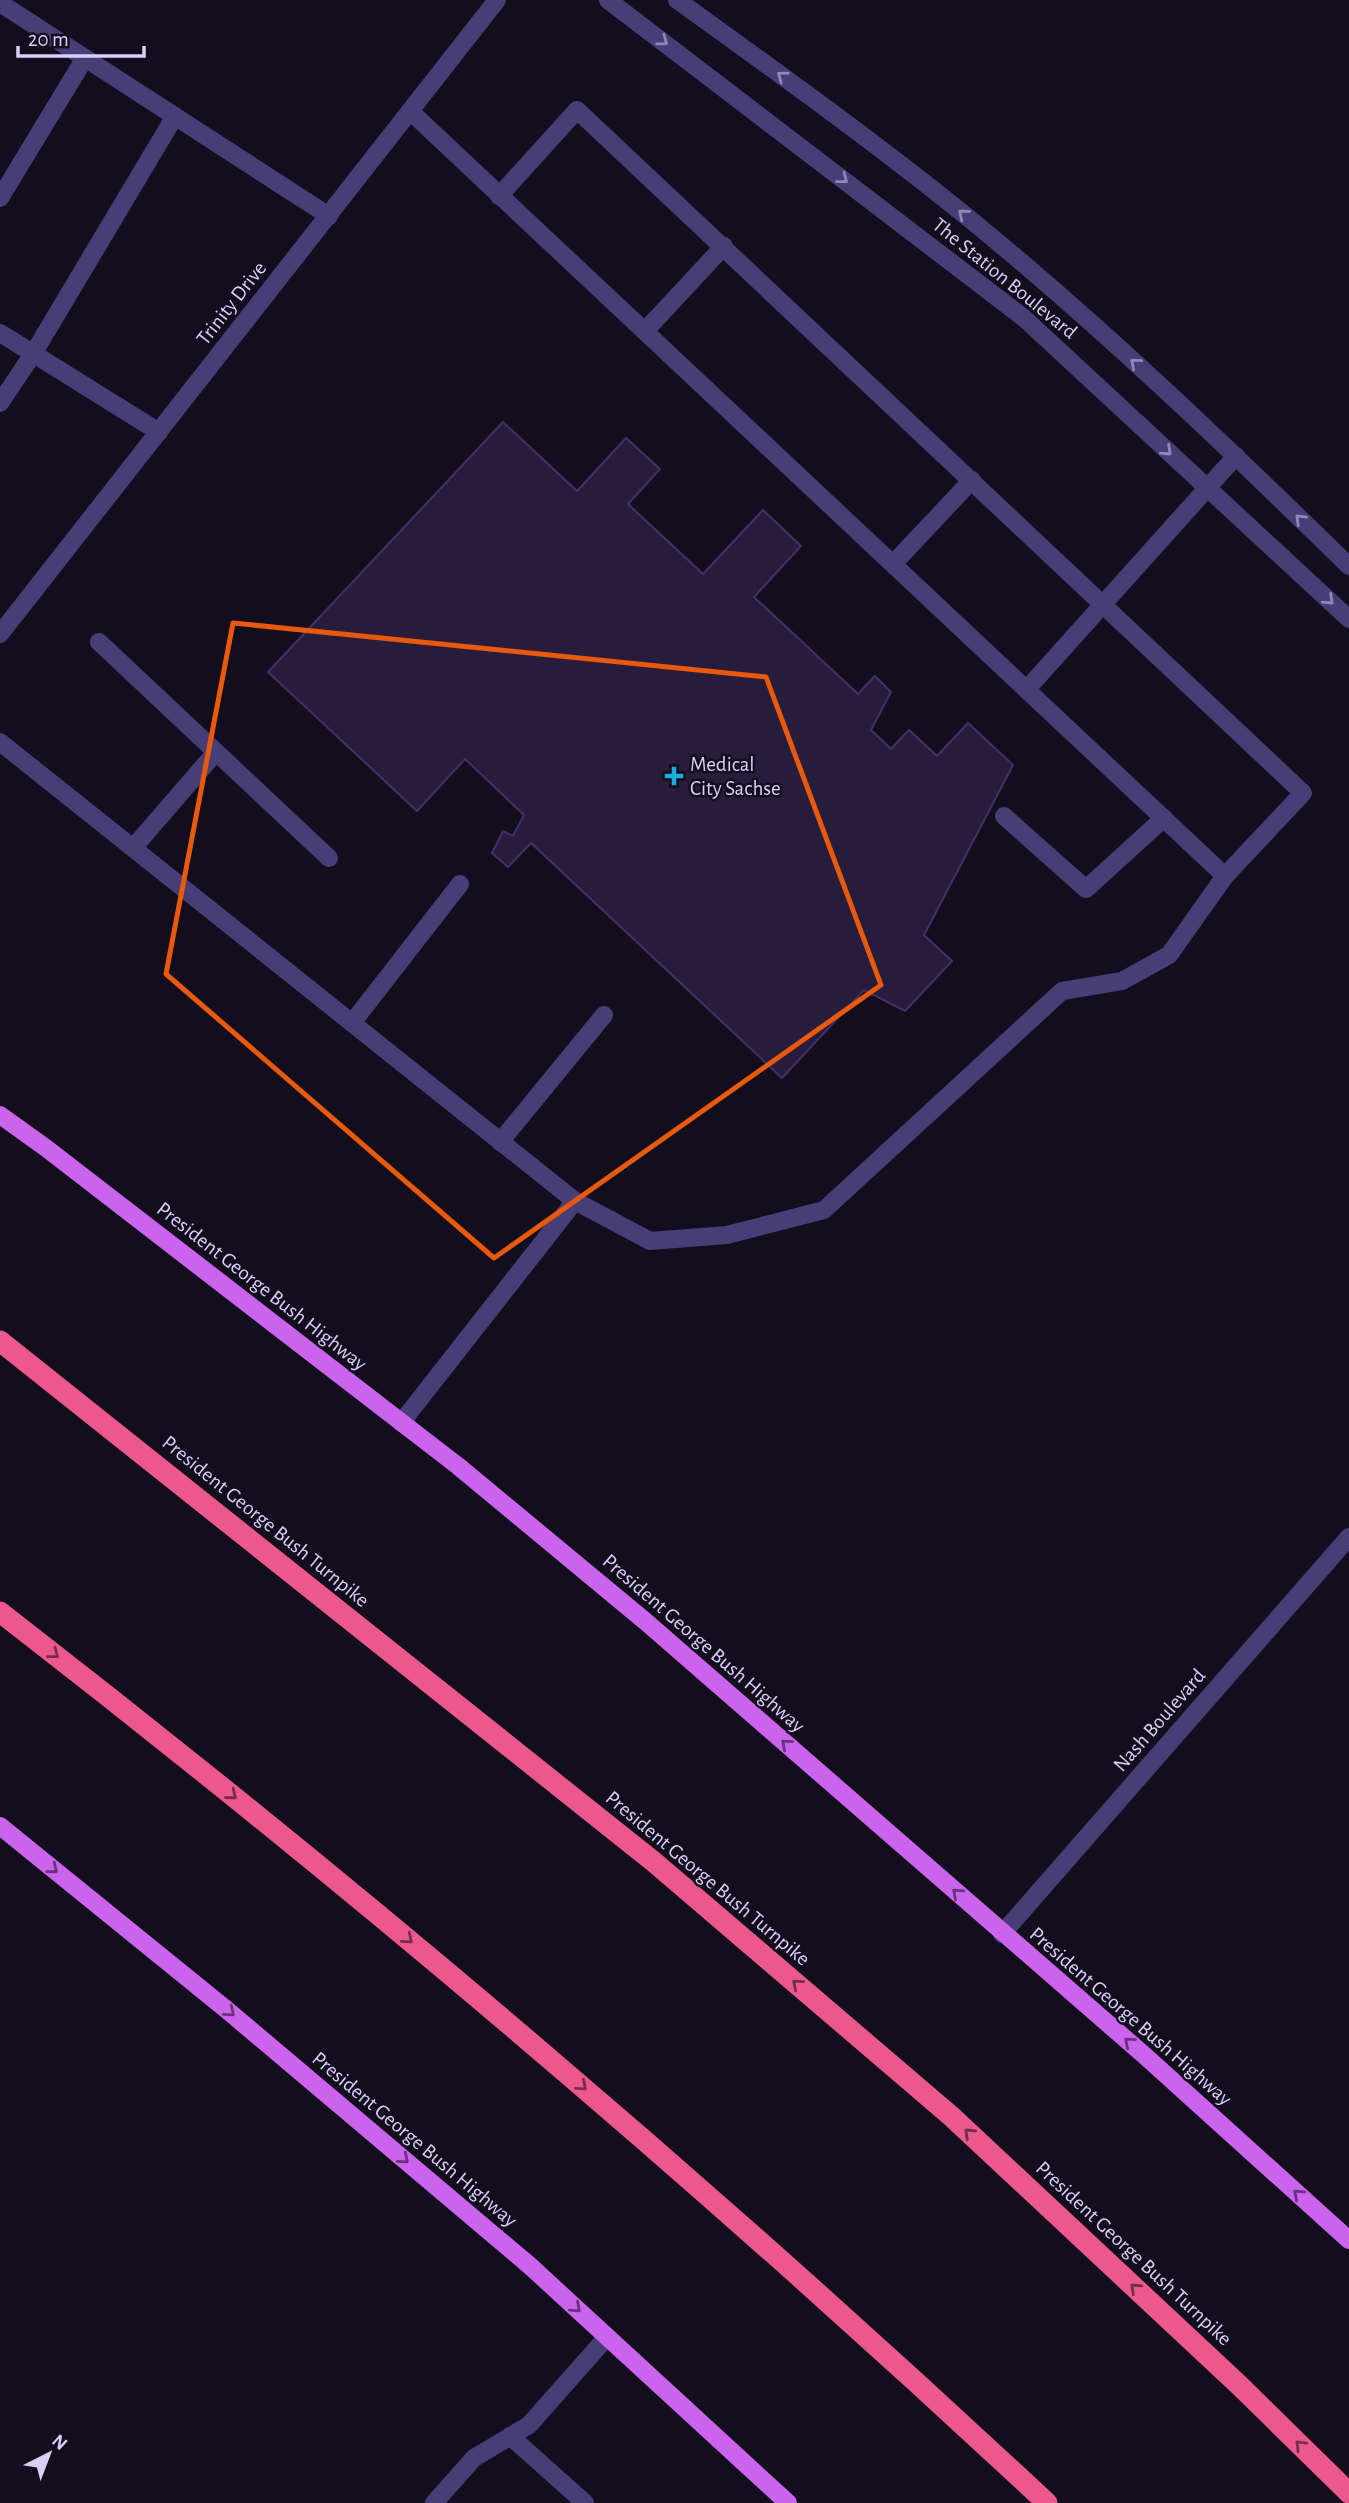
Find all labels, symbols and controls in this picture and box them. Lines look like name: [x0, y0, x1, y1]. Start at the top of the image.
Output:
scale bar: [18, 14, 144, 58]
text: 20 m: [28, 29, 69, 50]
one-way arrow: [655, 33, 667, 45]
one-way arrow: [777, 72, 790, 84]
one-way arrow: [836, 171, 848, 184]
one-way arrow: [958, 209, 970, 222]
street label: The Station Boulevard: [928, 214, 1081, 343]
street label: Trinity Drive: [192, 258, 270, 349]
one-way arrow: [1130, 358, 1143, 371]
one-way arrow: [1159, 443, 1172, 455]
one-way arrow: [1295, 514, 1308, 527]
one-way arrow: [1321, 592, 1334, 605]
place label: Medical City Sachse: [690, 754, 781, 799]
marker: Medical City Sachse: [664, 766, 684, 786]
street label: President George Bush Highway: [153, 1198, 371, 1375]
street label: President George Bush Turnpike: [158, 1432, 373, 1611]
street label: President George Bush Highway: [599, 1550, 809, 1737]
one-way arrow: [46, 1645, 59, 1658]
street label: Nash Boulevard: [1109, 1665, 1210, 1776]
one-way arrow: [781, 1740, 794, 1752]
one-way arrow: [224, 1787, 237, 1799]
street label: President George Bush Turnpike: [602, 1787, 814, 1970]
one-way arrow: [45, 1861, 58, 1873]
one-way arrow: [952, 1889, 965, 1901]
street label: President George Bush Highway: [1026, 1923, 1236, 2110]
one-way arrow: [400, 1931, 413, 1943]
one-way arrow: [792, 1980, 805, 1992]
one-way arrow: [221, 2004, 234, 2016]
one-way arrow: [1125, 2038, 1138, 2050]
street label: President George Bush Highway: [308, 2048, 521, 2231]
one-way arrow: [574, 2078, 587, 2090]
one-way arrow: [964, 2129, 977, 2142]
one-way arrow: [395, 2151, 408, 2163]
street label: President George Bush Turnpike: [1032, 2157, 1236, 2349]
one-way arrow: [1293, 2190, 1306, 2202]
one-way arrow: [1130, 2284, 1143, 2297]
one-way arrow: [568, 2300, 581, 2312]
north arrow: [14, 2419, 84, 2489]
text: N: [48, 2431, 71, 2454]
one-way arrow: [1296, 2440, 1309, 2453]

